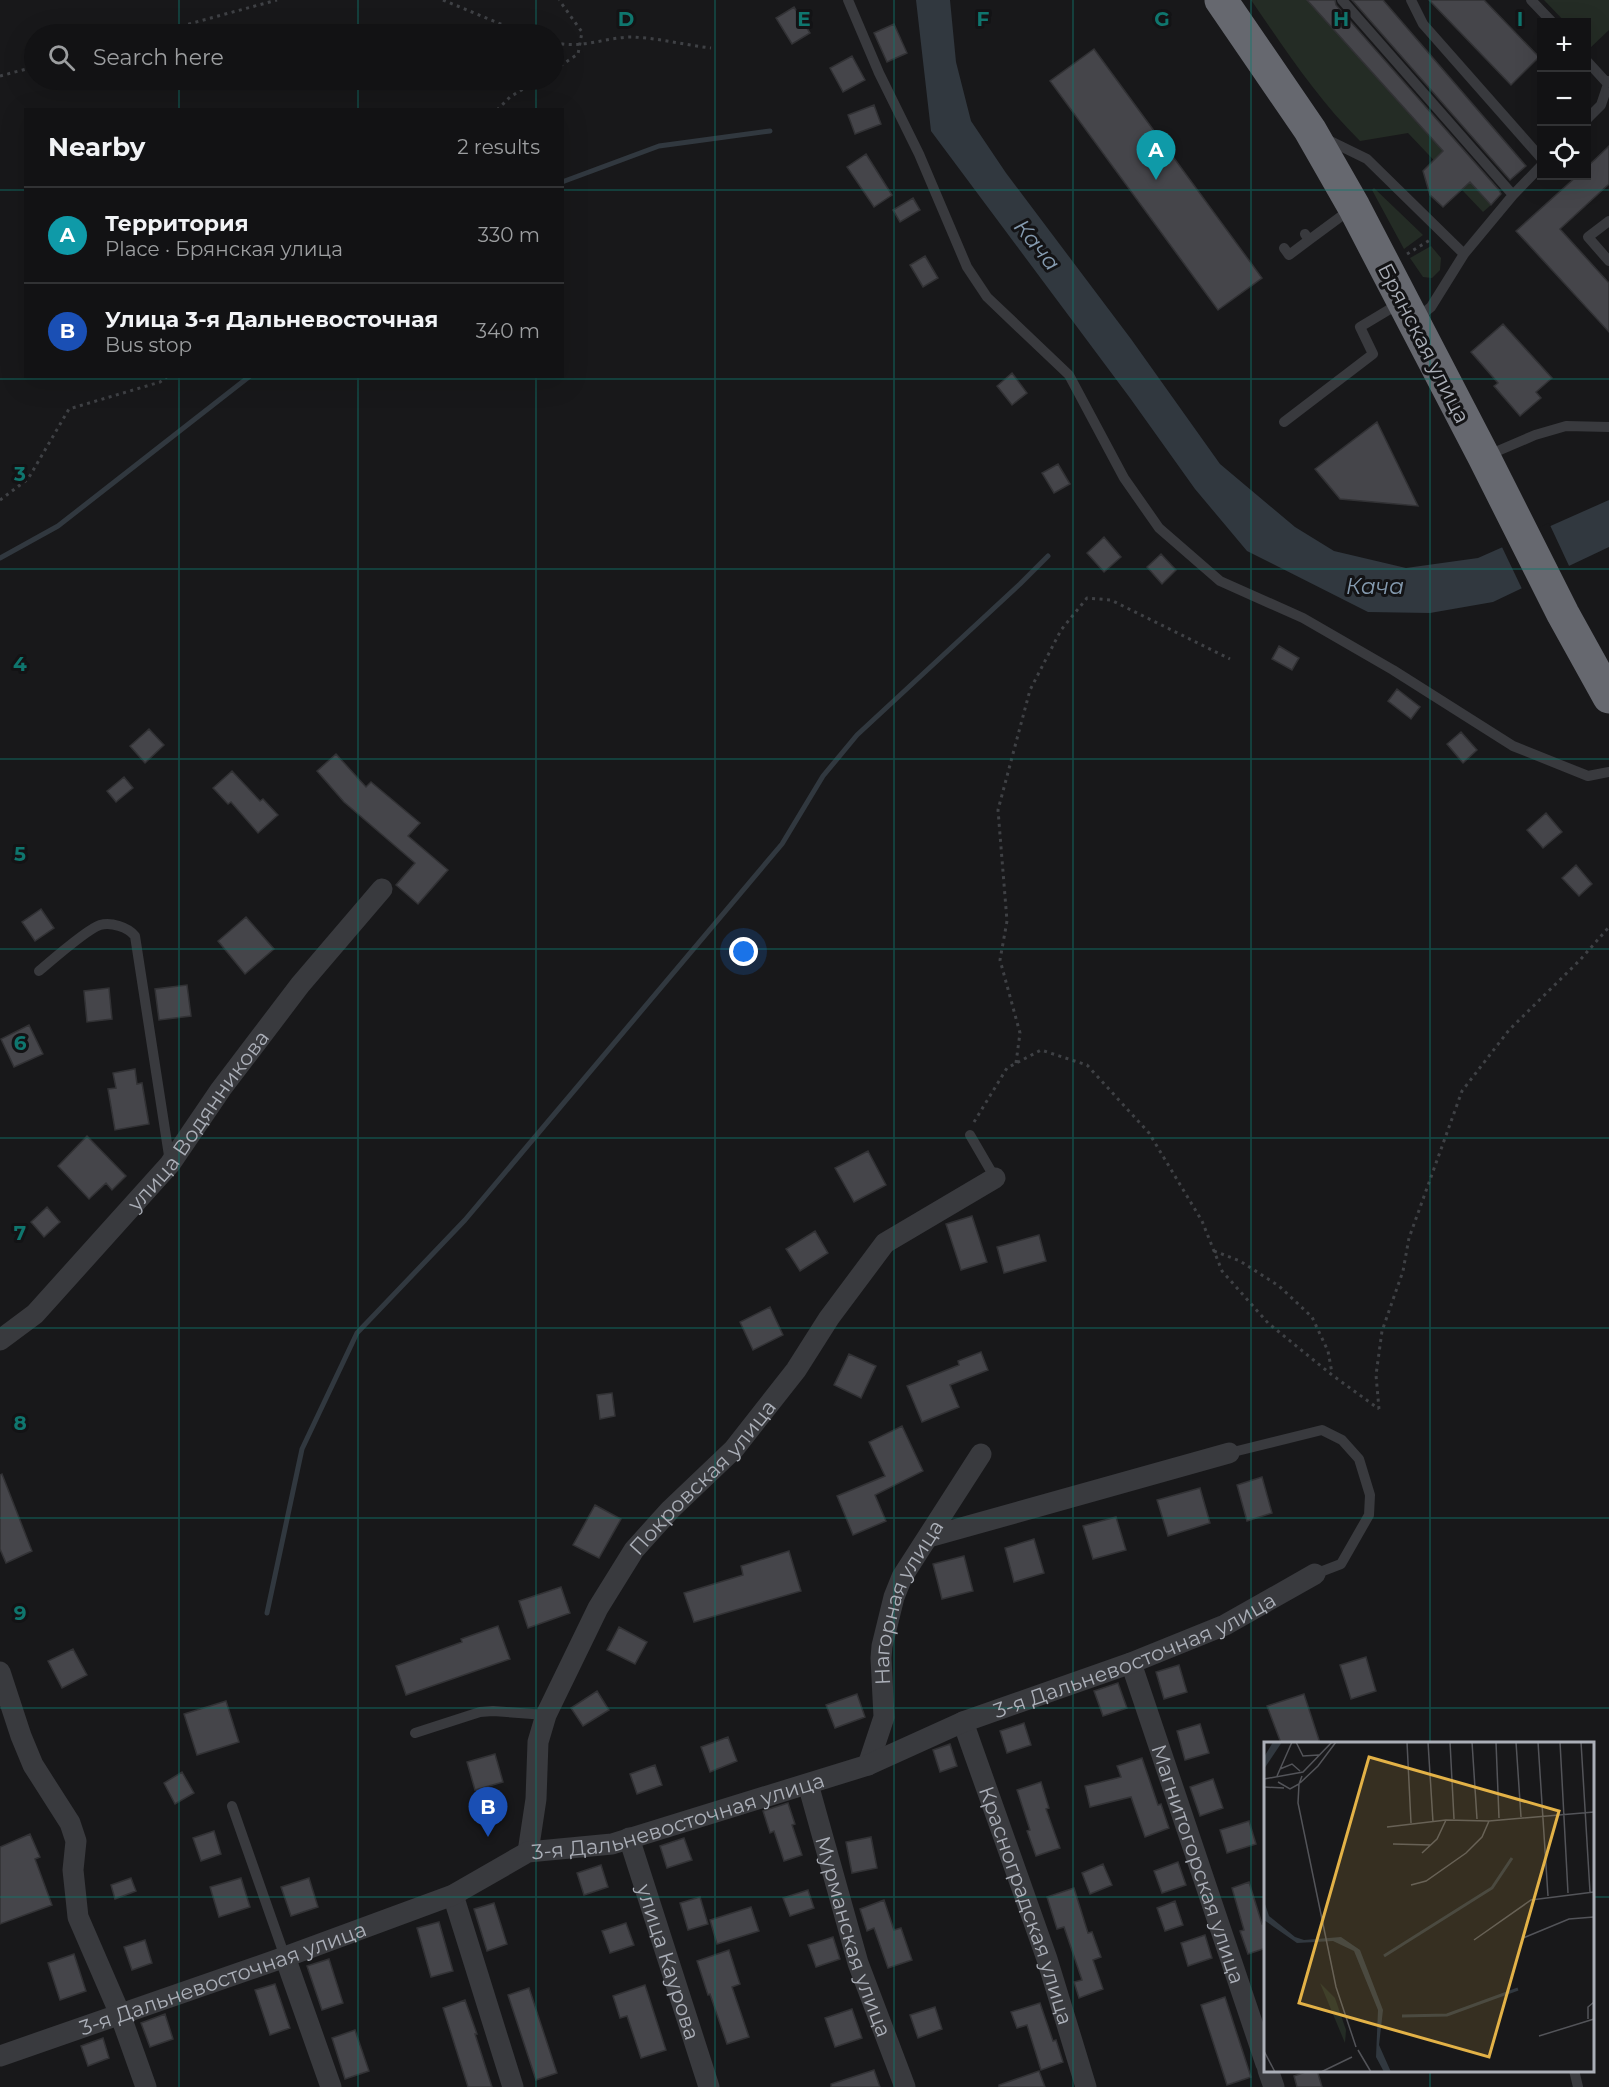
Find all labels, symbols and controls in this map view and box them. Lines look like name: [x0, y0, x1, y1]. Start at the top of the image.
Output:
text: D: [618, 7, 634, 31]
text: E: [797, 7, 811, 31]
text: F: [977, 7, 990, 31]
text: G: [1154, 7, 1170, 31]
text: H: [1333, 7, 1349, 31]
text: I: [1517, 7, 1523, 31]
map controls: [1537, 18, 1591, 180]
button: +: [1537, 18, 1591, 72]
search box: [24, 24, 564, 90]
icon: search: [45, 41, 78, 74]
text: Search here: [93, 44, 224, 71]
button: −: [1537, 72, 1591, 126]
button: locate: [1537, 126, 1591, 180]
pin: A: [1136, 130, 1176, 180]
text: Nearby: [48, 131, 145, 163]
text: 2 results: [457, 135, 540, 159]
text: Территория: [105, 210, 249, 237]
water label: Кача: [1008, 214, 1066, 276]
text: A: [60, 223, 75, 247]
text: 330 m: [478, 223, 540, 247]
text: Place · Брянская улица: [105, 237, 343, 261]
street label: Брянская улица: [1373, 259, 1475, 427]
text: Улица 3-я Дальневосточная: [105, 306, 438, 333]
text: B: [60, 319, 75, 343]
text: 340 m: [476, 319, 540, 343]
text: Bus stop: [105, 333, 192, 357]
text: 3: [13, 462, 26, 486]
water label: Кача: [1346, 573, 1404, 600]
text: 4: [13, 652, 27, 676]
text: 5: [14, 842, 26, 866]
your location: [729, 937, 758, 966]
street label: улица Водянникова: [121, 1025, 274, 1216]
text: 6: [14, 1031, 27, 1055]
text: 7: [14, 1221, 26, 1245]
street label: Покровская улица: [624, 1395, 781, 1560]
text: 8: [13, 1411, 27, 1435]
street label: Нагорная улица: [868, 1515, 948, 1686]
street label: 3-я Дальневосточная улица: [990, 1587, 1280, 1723]
text: 9: [14, 1601, 26, 1625]
street label: Магнитогорская улица: [1147, 1741, 1251, 1987]
inset map: [1264, 1742, 1594, 2072]
street label: 3-я Дальневосточная улица: [530, 1767, 827, 1864]
street label: Красноградская улица: [974, 1783, 1079, 2028]
pin: B: [468, 1788, 508, 1837]
street label: Мурманская улица: [811, 1833, 897, 2040]
street label: улица Каурова: [632, 1880, 705, 2043]
street label: 3-я Дальневосточная улица: [76, 1916, 370, 2040]

